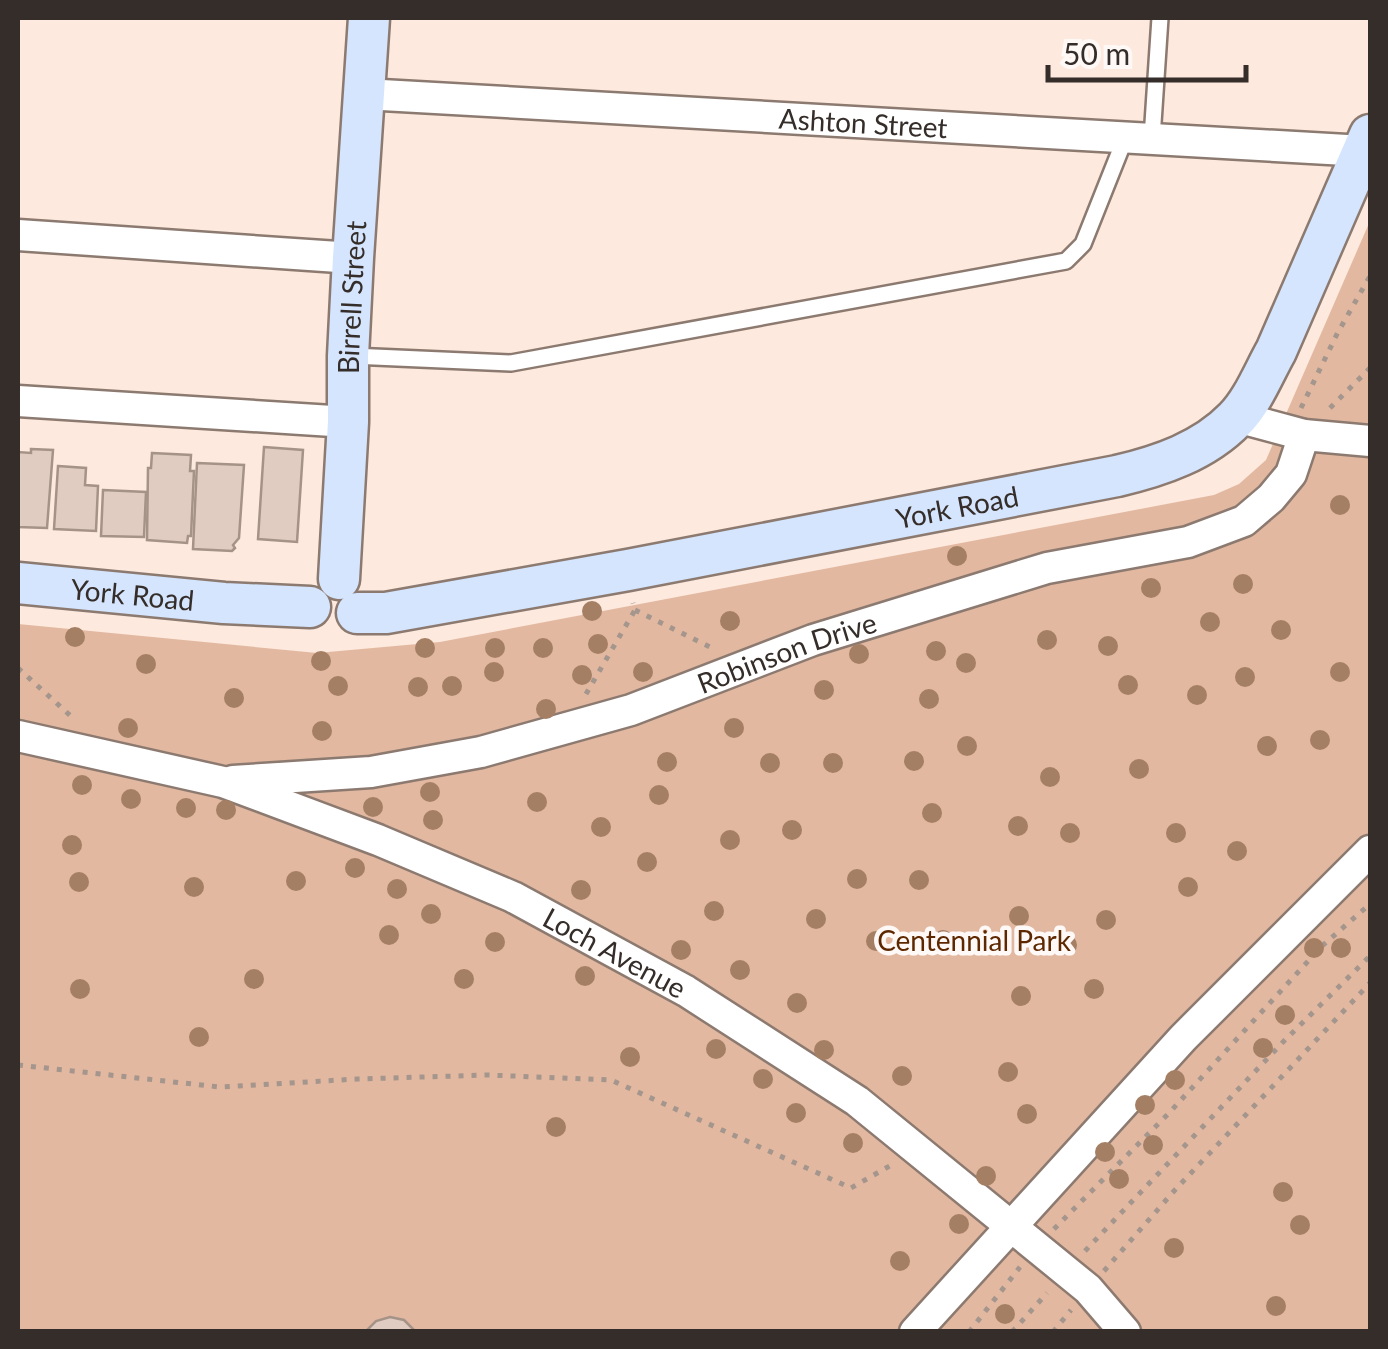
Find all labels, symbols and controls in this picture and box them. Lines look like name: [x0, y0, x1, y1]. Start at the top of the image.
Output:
scale bar: [1048, 20, 1246, 82]
text: 50 m: [1063, 35, 1130, 71]
street label: Ashton Street: [778, 101, 948, 144]
street label: Birrell Street: [331, 220, 372, 374]
street label: York Road: [893, 478, 1021, 535]
street label: York Road: [69, 571, 196, 617]
street label: Robinson Drive: [692, 605, 880, 700]
street label: Loch Avenue: [538, 900, 692, 1005]
park label: Centennial Park: [877, 923, 1072, 957]

